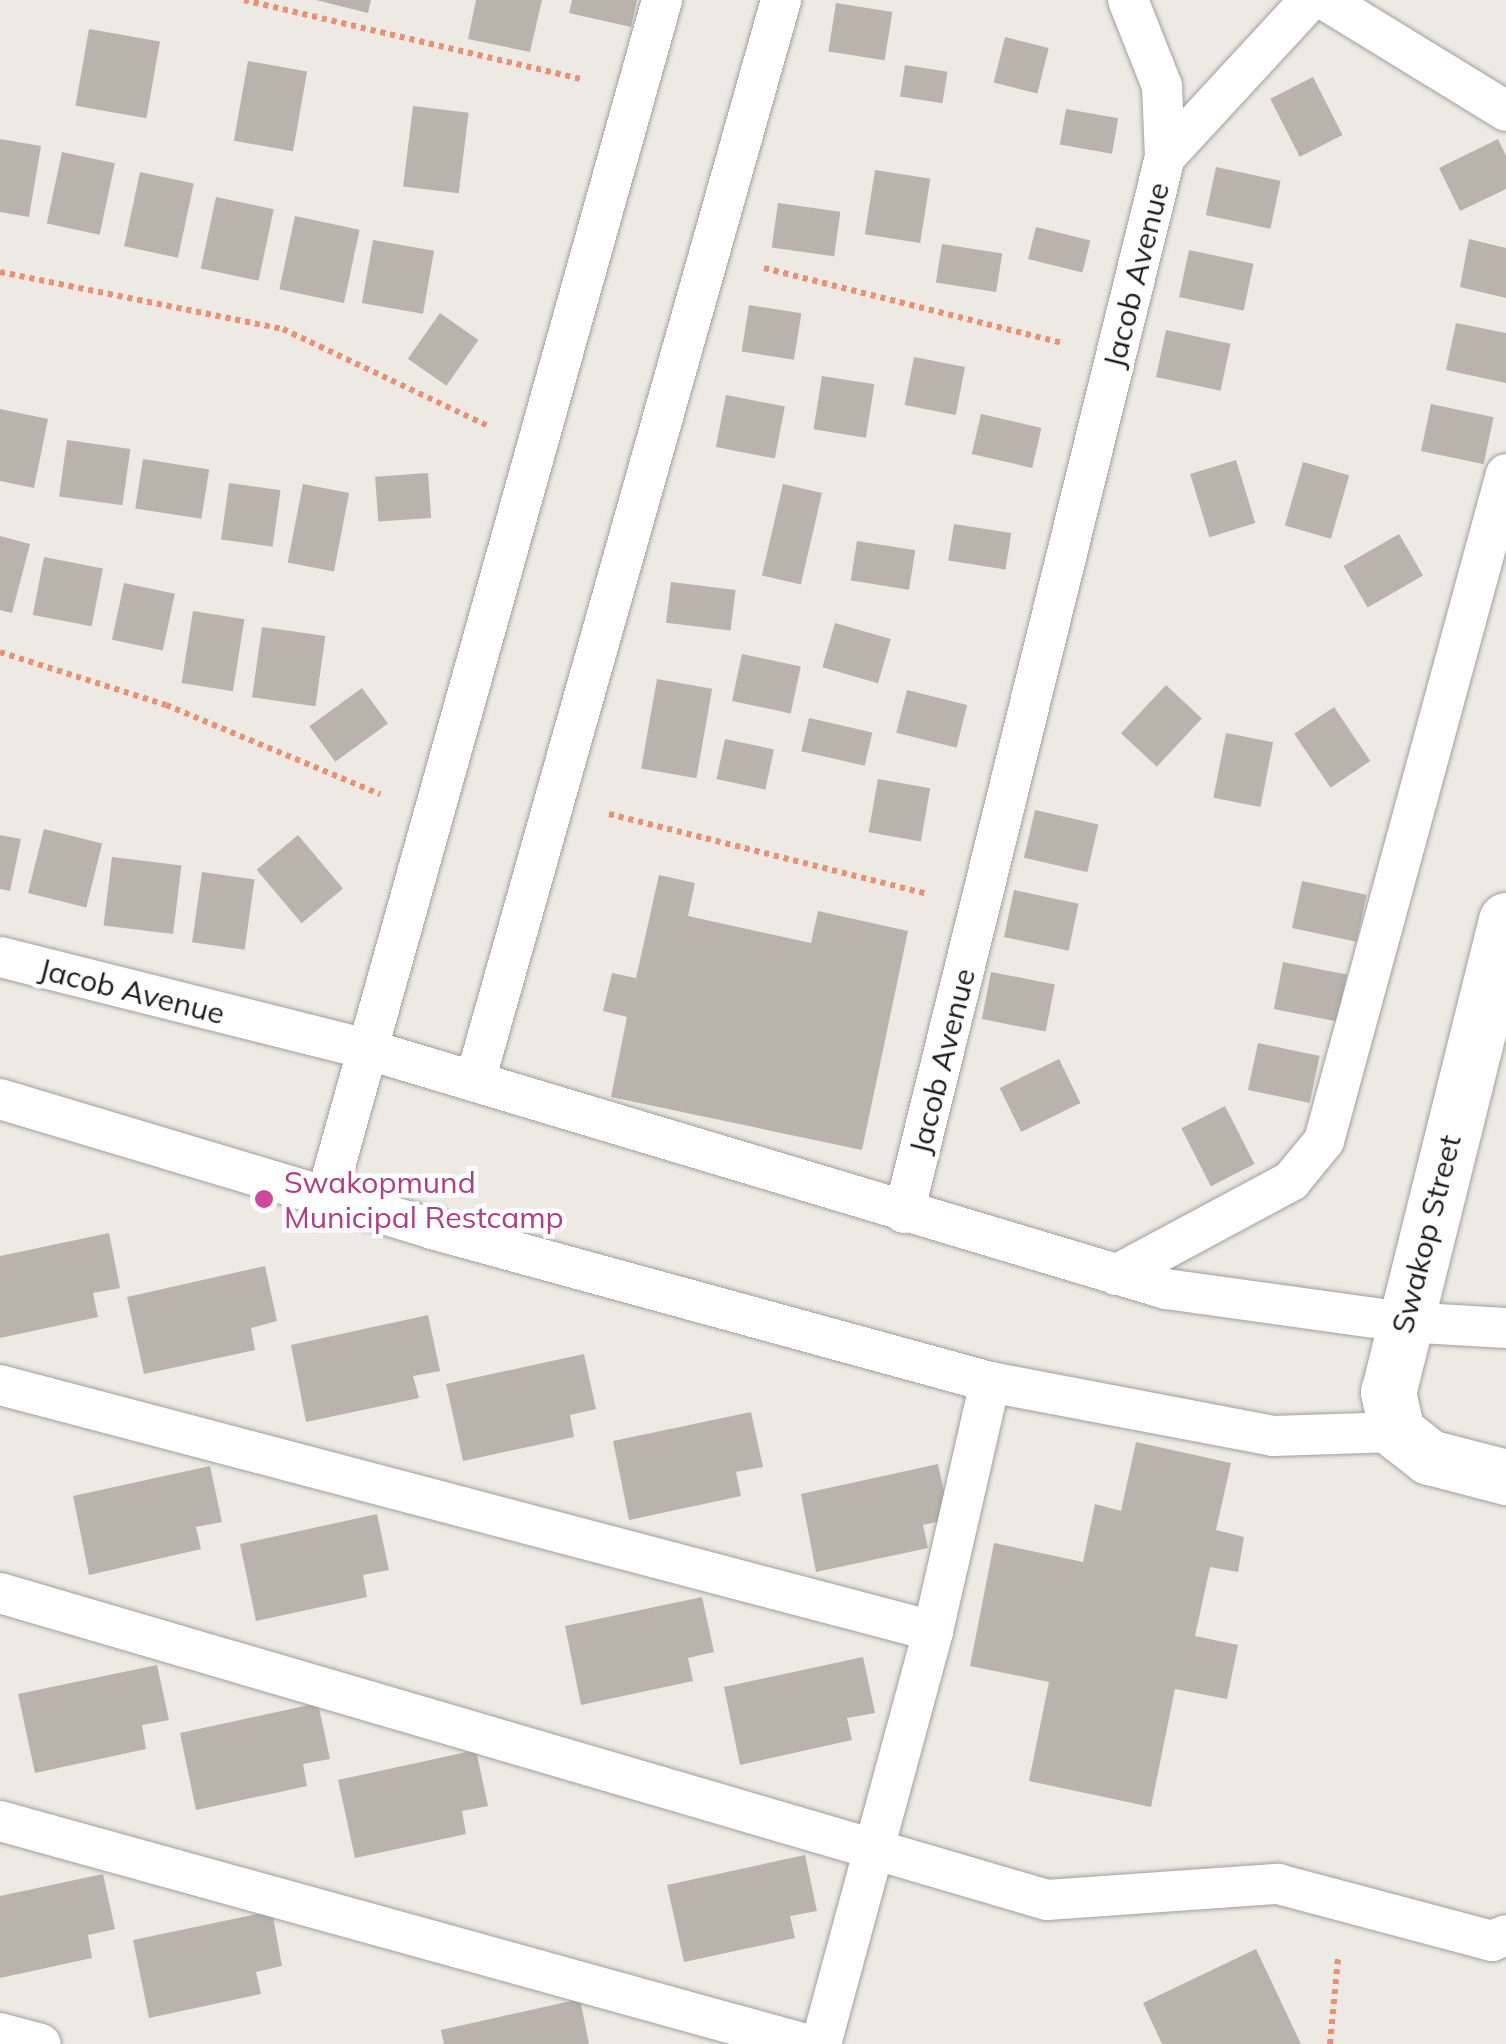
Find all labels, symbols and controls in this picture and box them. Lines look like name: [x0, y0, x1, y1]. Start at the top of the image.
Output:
street label: Jacob Avenue: [1096, 179, 1176, 371]
street label: Jacob Avenue: [36, 951, 228, 1031]
street label: Jacob Avenue: [902, 965, 982, 1157]
street label: Swakop Street: [1384, 1131, 1468, 1337]
place label: Swakopmund Municipal Restcamp: [284, 1164, 564, 1234]
marker: Swakopmund Municipal Restcamp: [253, 1188, 275, 1210]

